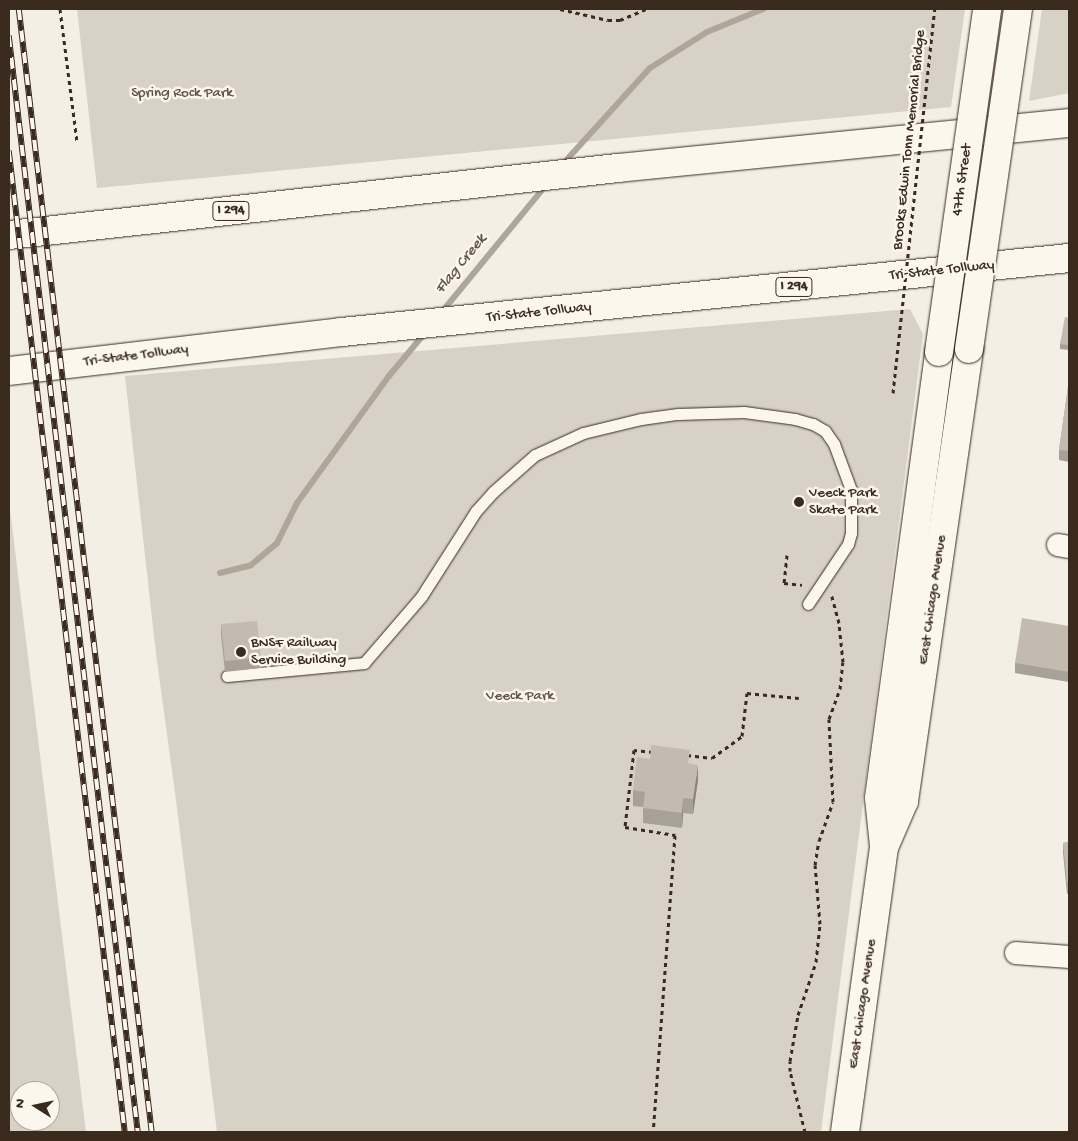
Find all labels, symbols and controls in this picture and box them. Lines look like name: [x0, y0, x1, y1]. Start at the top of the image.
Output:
street label: Brooks Edwin Tonn Memorial Bridge: [889, 29, 931, 251]
park label: Spring Rock Park: [131, 85, 233, 103]
street label: 47th Street: [949, 143, 977, 217]
road number: I 294: [212, 200, 250, 222]
water label: Flag Creek: [432, 231, 492, 299]
street label: Tri-State Tollway: [889, 257, 995, 285]
road number: I 294: [775, 276, 813, 298]
street label: Tri-State Tollway: [486, 299, 592, 327]
street label: Tri-State Tollway: [83, 341, 189, 371]
place label: Veeck Park Skate Park: [809, 484, 877, 519]
marker: Veeck Park Skate Park: [793, 496, 805, 508]
street label: East Chicago Avenue: [915, 534, 951, 666]
place label: BNSF Railway Service Building: [251, 634, 346, 669]
marker: BNSF Railway Service Building: [235, 646, 247, 658]
park label: Veeck Park: [486, 688, 554, 706]
street label: East Chicago Avenue: [845, 938, 881, 1070]
north arrow: [10, 1081, 60, 1131]
text: N: [12, 1098, 30, 1109]

